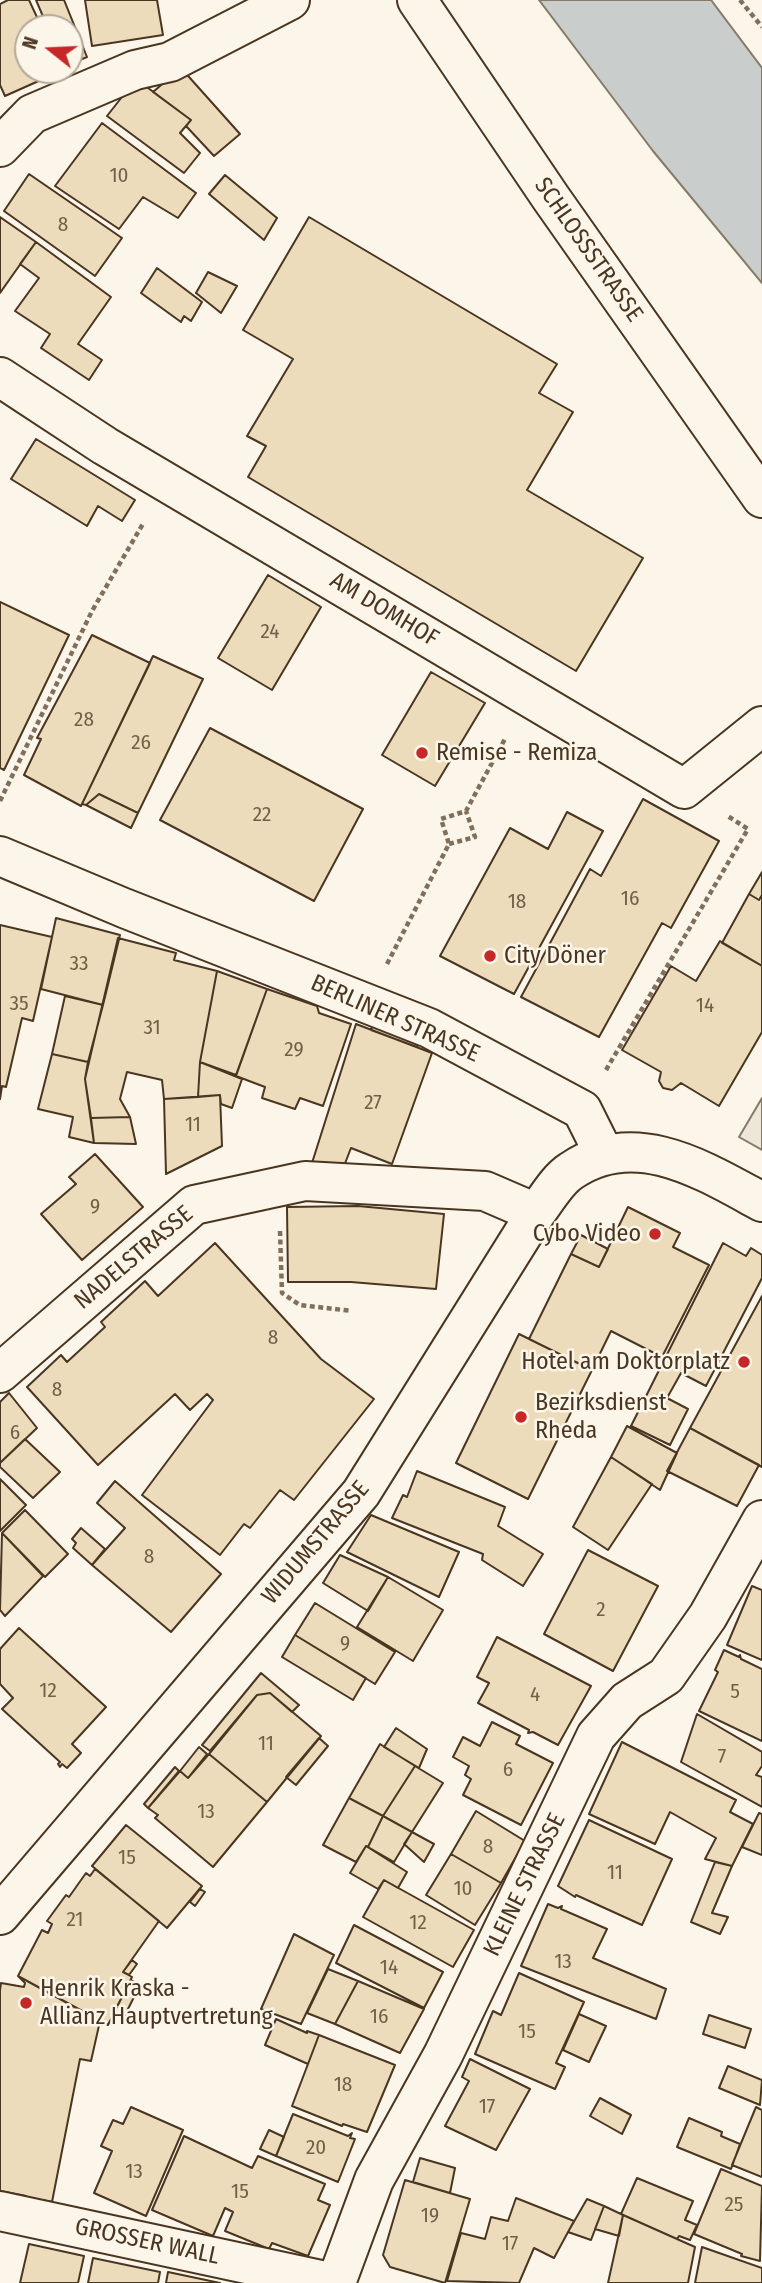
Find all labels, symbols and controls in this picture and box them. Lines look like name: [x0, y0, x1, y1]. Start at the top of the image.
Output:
north arrow: [14, 14, 84, 84]
text: N: [18, 34, 43, 52]
house number: 10: [109, 163, 129, 189]
street label: SCHLOSSSTRASSE: [528, 172, 648, 328]
house number: 8: [58, 212, 68, 238]
street label: AM DOMHOF: [325, 566, 443, 654]
house number: 24: [260, 619, 280, 645]
house number: 28: [74, 707, 94, 733]
house number: 26: [131, 730, 151, 756]
place label: Remise - Remiza: [436, 739, 597, 767]
marker: Remise - Remiza: [414, 745, 430, 761]
house number: 22: [253, 802, 271, 828]
house number: 16: [621, 886, 639, 912]
house number: 18: [508, 889, 526, 915]
place label: City Döner: [504, 942, 606, 970]
marker: City Döner: [482, 948, 498, 964]
house number: 33: [70, 951, 88, 977]
street label: BERLINER STRASSE: [306, 969, 484, 1069]
house number: 35: [9, 991, 29, 1017]
house number: 14: [696, 993, 714, 1019]
house number: 31: [143, 1015, 161, 1041]
house number: 29: [284, 1037, 304, 1063]
house number: 27: [364, 1090, 382, 1116]
house number: 11: [185, 1112, 201, 1138]
house number: 9: [90, 1194, 100, 1220]
street label: NADELSTRASSE: [69, 1200, 199, 1316]
place label: Cybo Video: [533, 1220, 641, 1248]
marker: Cybo Video: [647, 1226, 663, 1242]
house number: 8: [268, 1325, 278, 1351]
place label: Hotel am Doktorplatz: [521, 1348, 730, 1376]
marker: Hotel am Doktorplatz: [736, 1354, 752, 1370]
house number: 8: [52, 1377, 62, 1403]
place label: Bezirksdienst Rheda: [535, 1389, 667, 1445]
marker: Bezirksdienst Rheda: [513, 1409, 529, 1425]
house number: 6: [10, 1420, 20, 1446]
street label: WIDUMSTRASSE: [256, 1476, 376, 1610]
house number: 8: [144, 1544, 154, 1570]
house number: 2: [596, 1597, 606, 1623]
house number: 9: [340, 1631, 350, 1657]
house number: 12: [39, 1678, 57, 1704]
house number: 5: [730, 1679, 740, 1705]
house number: 4: [530, 1682, 540, 1708]
house number: 11: [258, 1731, 274, 1757]
house number: 7: [718, 1744, 726, 1770]
house number: 6: [503, 1757, 513, 1783]
house number: 13: [197, 1799, 215, 1825]
street label: KLEINE STRASSE: [478, 1809, 572, 1961]
house number: 8: [483, 1834, 493, 1860]
house number: 15: [118, 1845, 136, 1871]
house number: 11: [607, 1860, 623, 1886]
house number: 10: [453, 1876, 473, 1902]
house number: 21: [67, 1907, 83, 1933]
house number: 12: [409, 1910, 427, 1936]
house number: 13: [554, 1949, 572, 1975]
house number: 14: [380, 1955, 398, 1981]
place label: Henrik Kraska - Allianz Hauptvertretung: [40, 1975, 273, 2031]
marker: Henrik Kraska - Allianz Hauptvertretung: [18, 1995, 34, 2011]
house number: 16: [370, 2004, 388, 2030]
house number: 15: [518, 2019, 536, 2045]
house number: 18: [334, 2072, 352, 2098]
house number: 17: [479, 2094, 495, 2120]
house number: 20: [306, 2135, 326, 2161]
house number: 13: [125, 2159, 143, 2185]
house number: 15: [231, 2179, 249, 2205]
house number: 25: [725, 2192, 743, 2218]
house number: 19: [421, 2203, 439, 2229]
street label: GROSSER WALL: [72, 2213, 222, 2271]
house number: 17: [502, 2231, 518, 2257]

